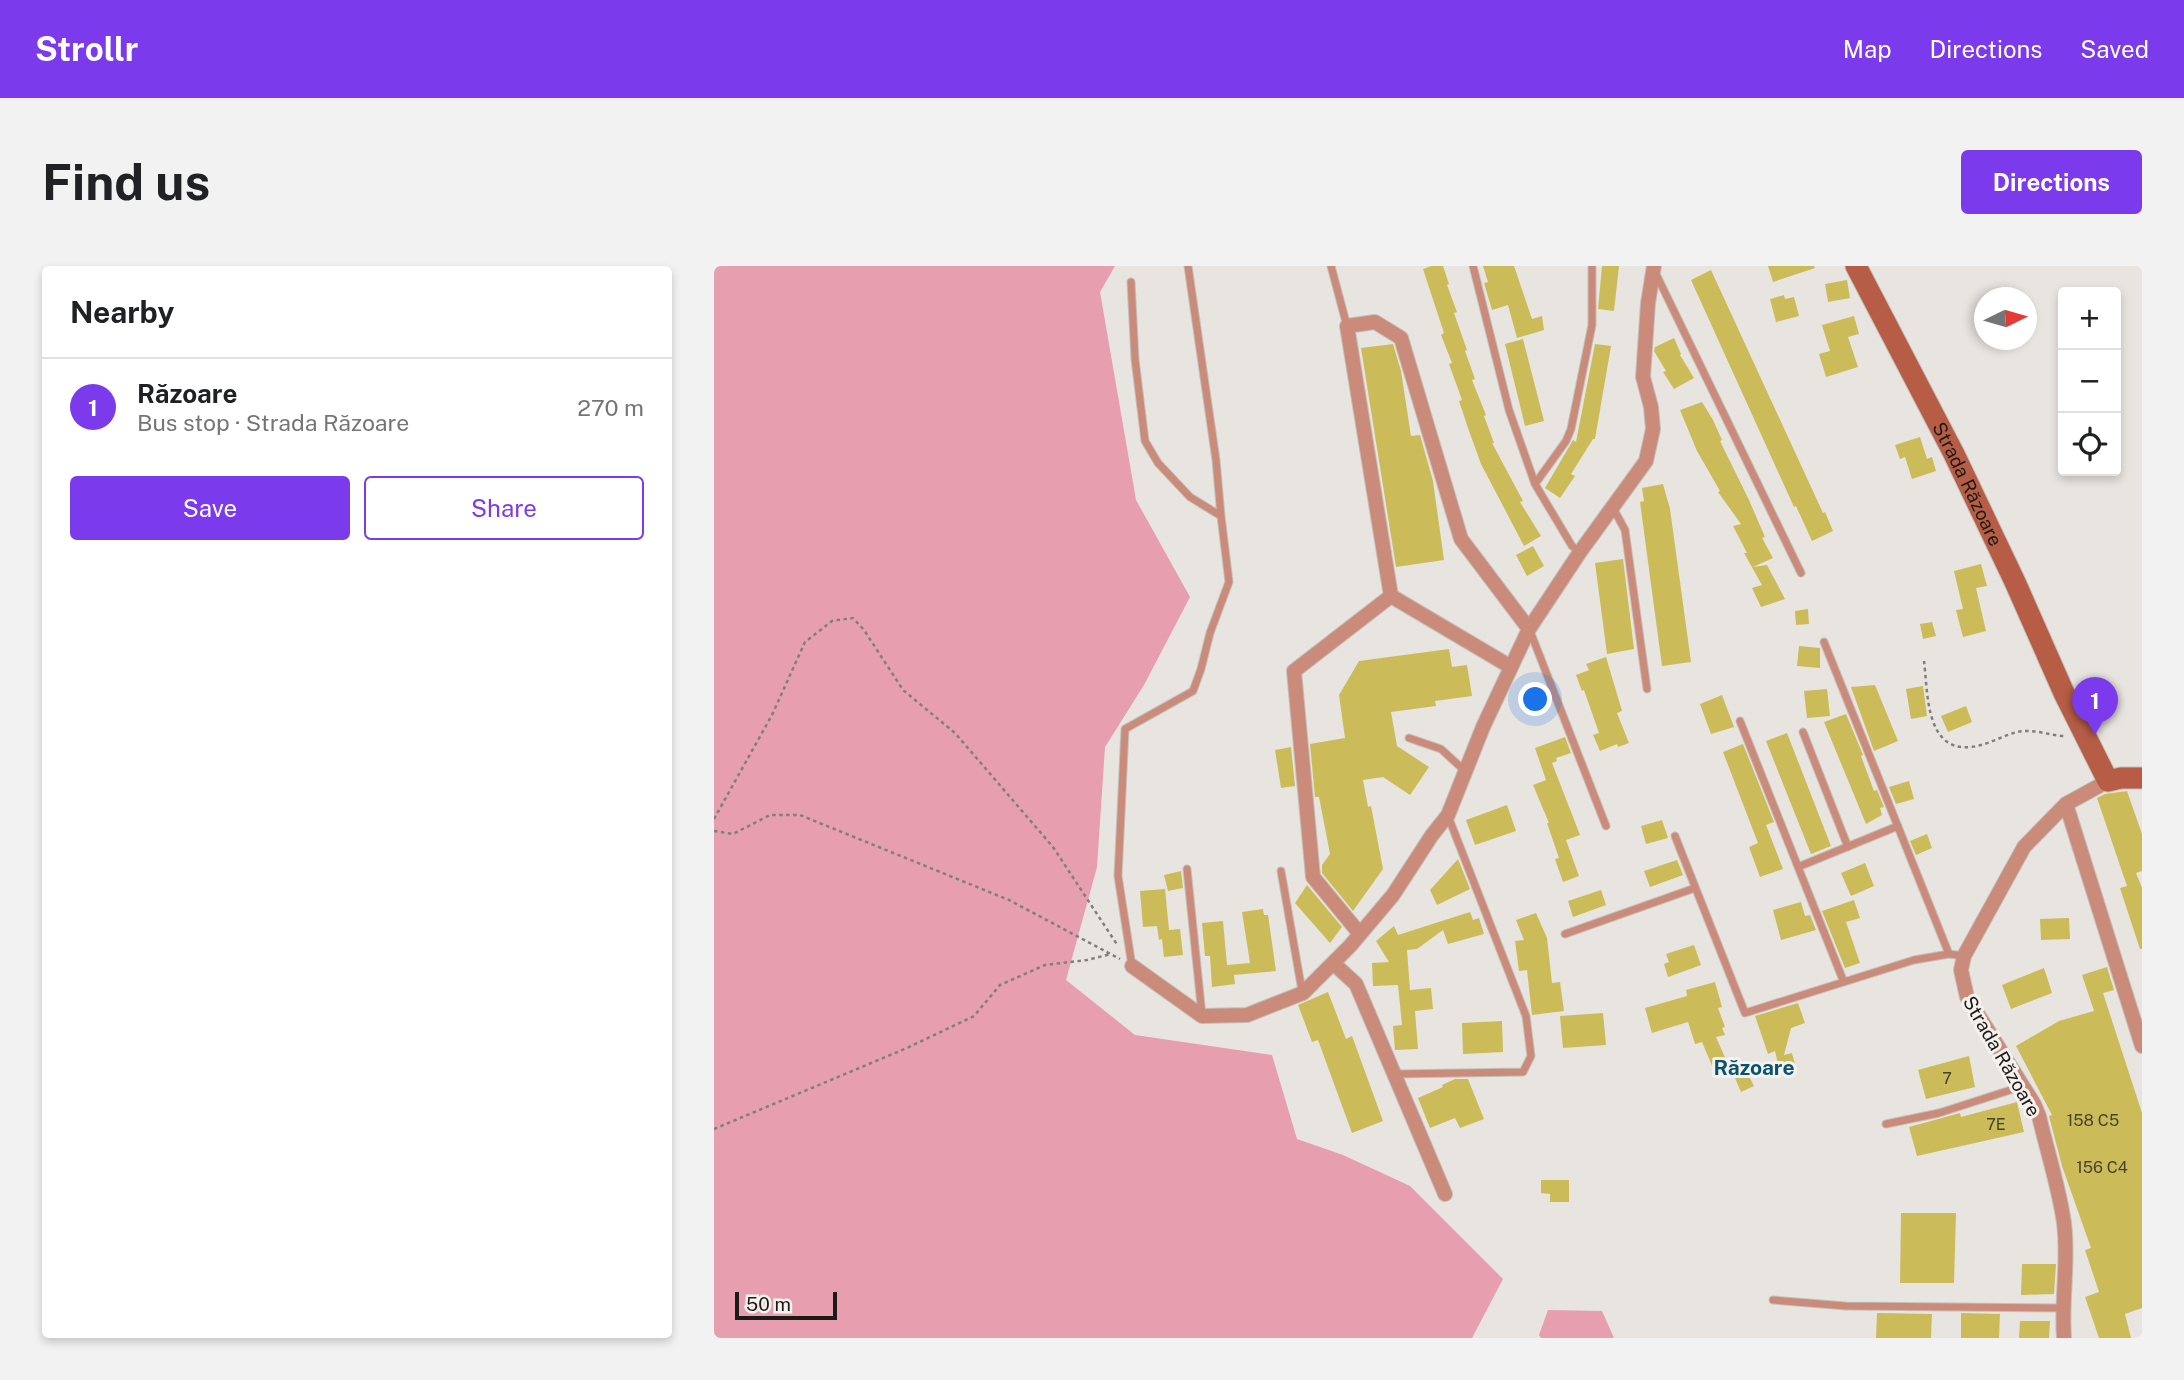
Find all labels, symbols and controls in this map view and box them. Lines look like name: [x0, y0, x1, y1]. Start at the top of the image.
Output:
text: Strollr: [35, 30, 138, 68]
text: Map: [1843, 35, 1892, 63]
text: Directions: [1930, 35, 2042, 63]
text: Saved: [2080, 35, 2149, 63]
button: Directions: [1961, 150, 2142, 214]
text: Find us: [42, 153, 210, 211]
north arrow: [1974, 287, 2037, 350]
map controls: [2058, 287, 2121, 476]
button: +: [2058, 287, 2121, 350]
text: Nearby: [70, 294, 174, 330]
button: −: [2058, 350, 2121, 413]
text: Răzoare: [137, 378, 238, 409]
text: 1: [88, 394, 98, 421]
text: 270 m: [577, 394, 644, 421]
text: Bus stop · Strada Răzoare: [137, 409, 409, 436]
button: locate: [2058, 413, 2121, 476]
street label: Strada Răzoare: [1928, 418, 2007, 550]
button: Save: [70, 476, 350, 540]
button: Share: [364, 476, 644, 540]
pin: 1: [2072, 677, 2118, 735]
your location: [1518, 682, 1552, 716]
street label: Strada Răzoare: [1959, 992, 2045, 1120]
district label: Răzoare: [1713, 1055, 1795, 1080]
house number: 7: [1942, 1069, 1952, 1088]
house number: 158 C5: [2067, 1111, 2119, 1130]
house number: 7E: [1986, 1115, 2006, 1134]
house number: 156 C4: [2076, 1158, 2128, 1177]
scale bar: [735, 1289, 836, 1321]
text: 50 m: [746, 1293, 791, 1315]

